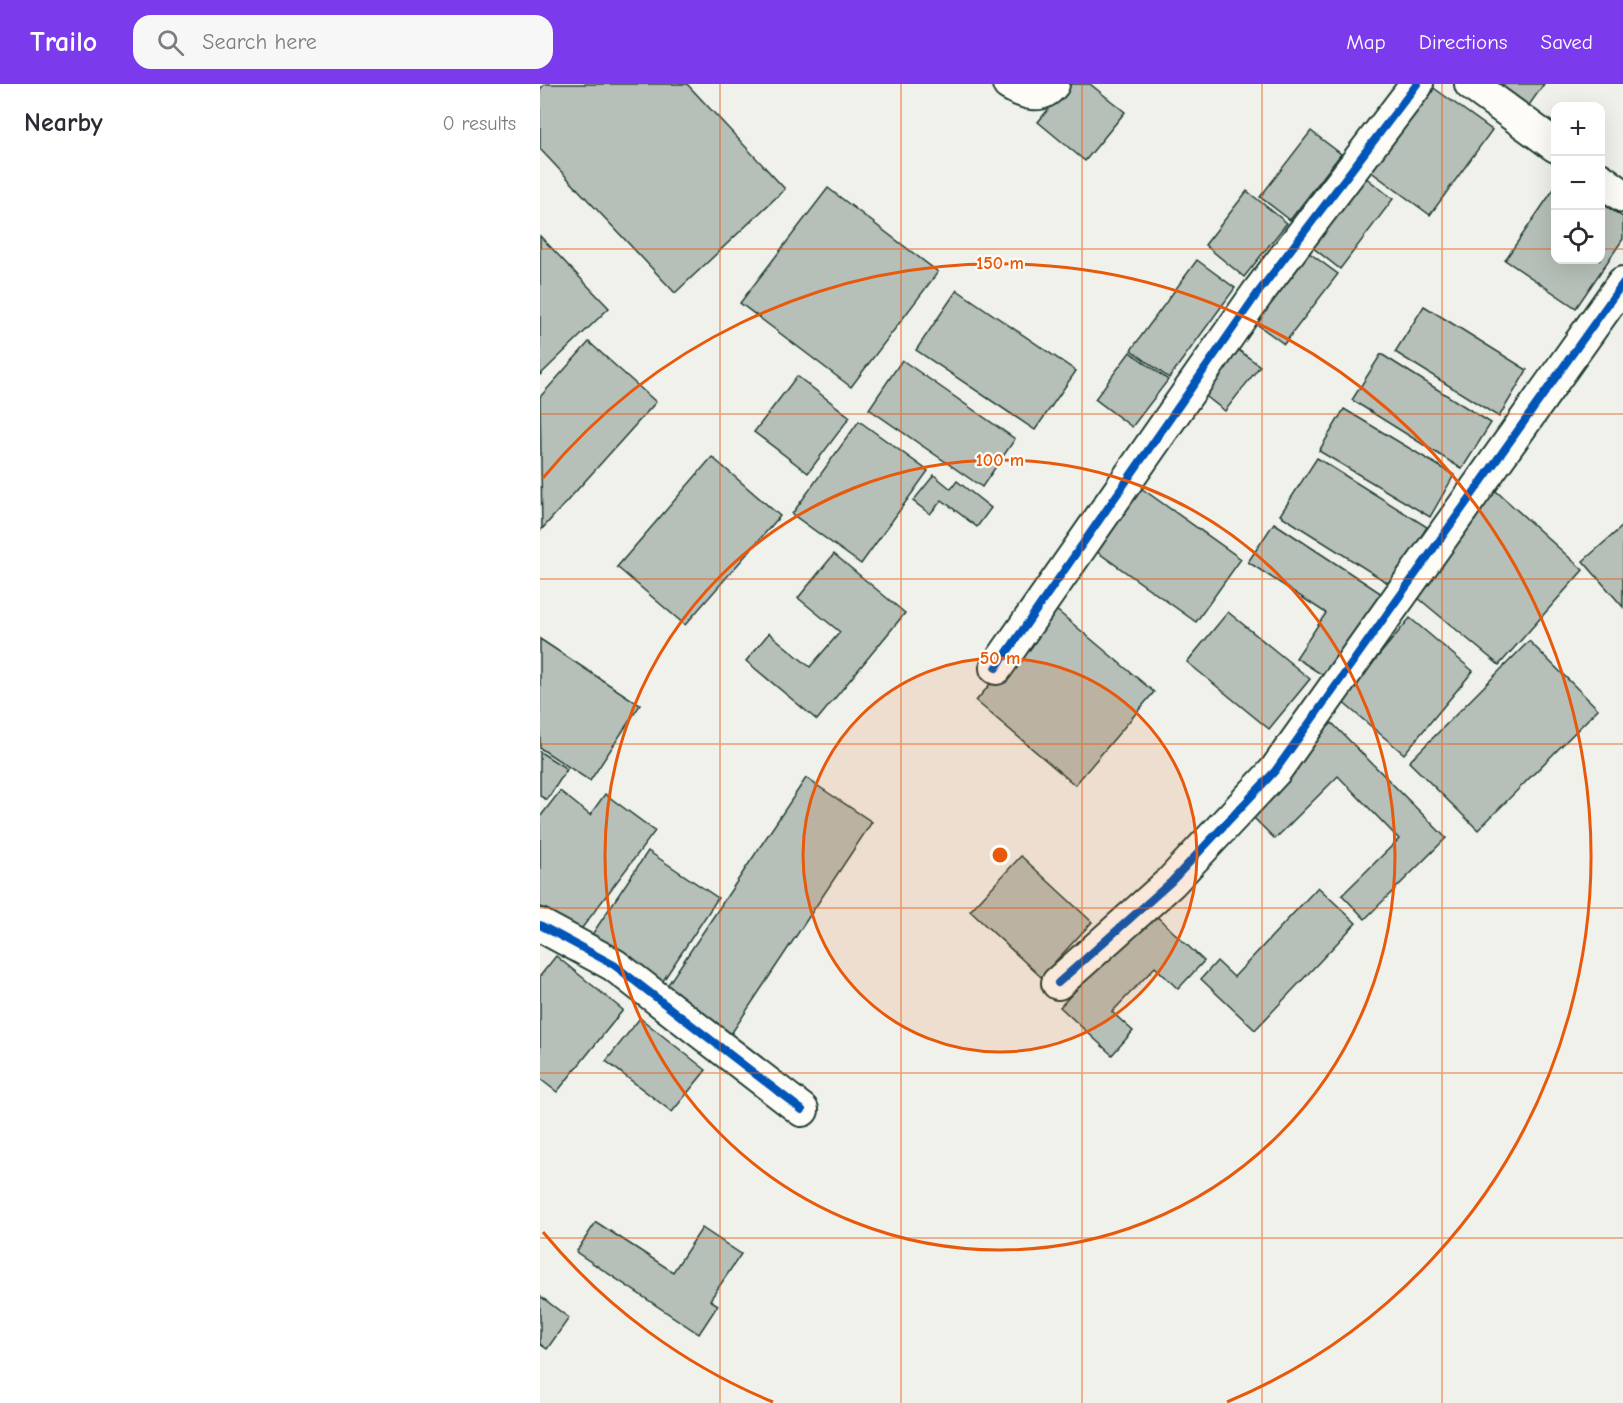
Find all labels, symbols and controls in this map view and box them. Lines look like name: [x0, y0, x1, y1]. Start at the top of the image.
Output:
search box: [133, 15, 553, 69]
text: Trailo: [30, 26, 97, 58]
icon: search: [154, 26, 187, 59]
text: Search here: [202, 29, 317, 55]
text: Map: [1346, 30, 1386, 54]
text: Directions: [1419, 30, 1508, 54]
text: Saved: [1541, 30, 1593, 54]
map controls: [1551, 102, 1605, 264]
button: +: [1551, 102, 1605, 156]
text: Nearby: [24, 108, 103, 138]
text: 0 results: [443, 112, 516, 135]
button: −: [1551, 156, 1605, 210]
button: locate: [1551, 210, 1605, 264]
text: 150 m: [976, 253, 1024, 274]
text: 100 m: [976, 450, 1024, 471]
text: 50 m: [980, 648, 1020, 669]
centre of rings: [990, 845, 1010, 865]

